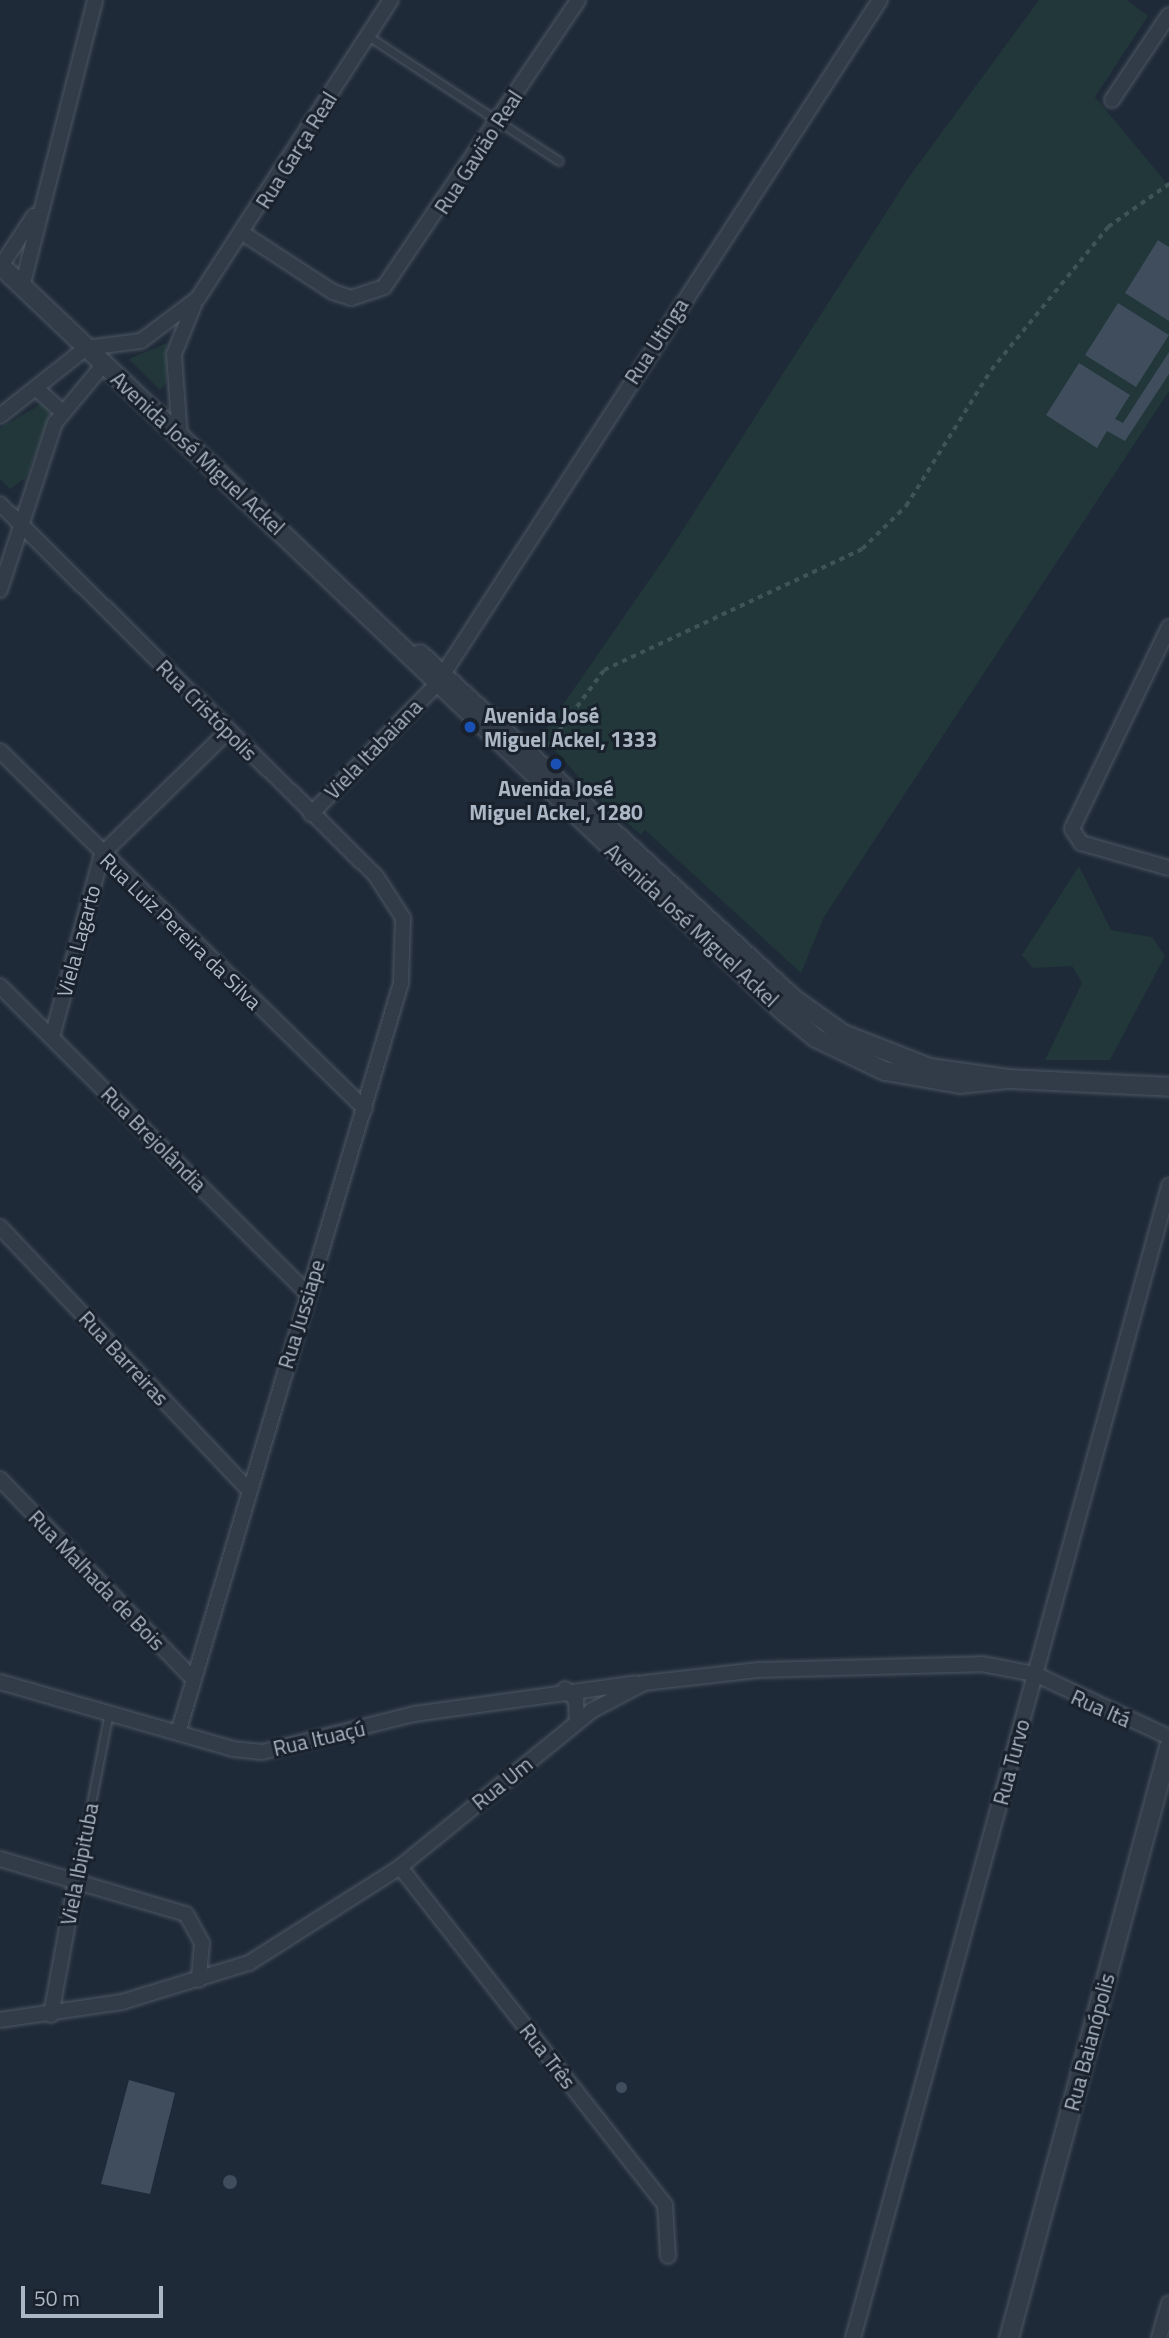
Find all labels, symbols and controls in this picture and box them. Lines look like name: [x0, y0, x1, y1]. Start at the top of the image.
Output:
street label: Rua Gavião Real: [429, 86, 527, 218]
street label: Rua Garça Real: [250, 87, 342, 213]
street label: Rua Utinga: [619, 293, 693, 389]
street label: Avenida José Miguel Ackel: [106, 366, 290, 540]
street label: Rua Cristópolis: [151, 654, 263, 766]
street label: Viela Itabaiana: [319, 694, 427, 804]
place label: Avenida José Miguel Ackel, 1333: [484, 702, 657, 752]
marker: Avenida José Miguel Ackel, 1333: [462, 719, 478, 735]
marker: Avenida José Miguel Ackel, 1280: [548, 756, 564, 772]
place label: Avenida José Miguel Ackel, 1280: [469, 775, 643, 825]
street label: Avenida José Miguel Ackel: [600, 838, 784, 1012]
street label: Rua Luiz Pereira da Silva: [95, 848, 267, 1014]
street label: Viela Lagarto: [51, 882, 105, 1000]
street label: Rua Brejolândia: [96, 1081, 212, 1197]
street label: Rua Jussiape: [272, 1256, 330, 1372]
street label: Rua Barreiras: [74, 1306, 174, 1410]
street label: Rua Malhada de Bois: [24, 1505, 170, 1655]
street label: Rua Itá: [1067, 1684, 1135, 1732]
street label: Rua Ituaçú: [271, 1715, 367, 1761]
street label: Rua Turvo: [987, 1716, 1035, 1808]
street label: Rua Um: [467, 1751, 537, 1815]
street label: Viela Ibipituba: [55, 1801, 103, 1927]
street label: Rua Baianópolis: [1059, 1970, 1119, 2114]
street label: Rua Três: [515, 2018, 581, 2094]
scale bar: [24, 2272, 166, 2316]
text: 50 m: [34, 2282, 80, 2314]

